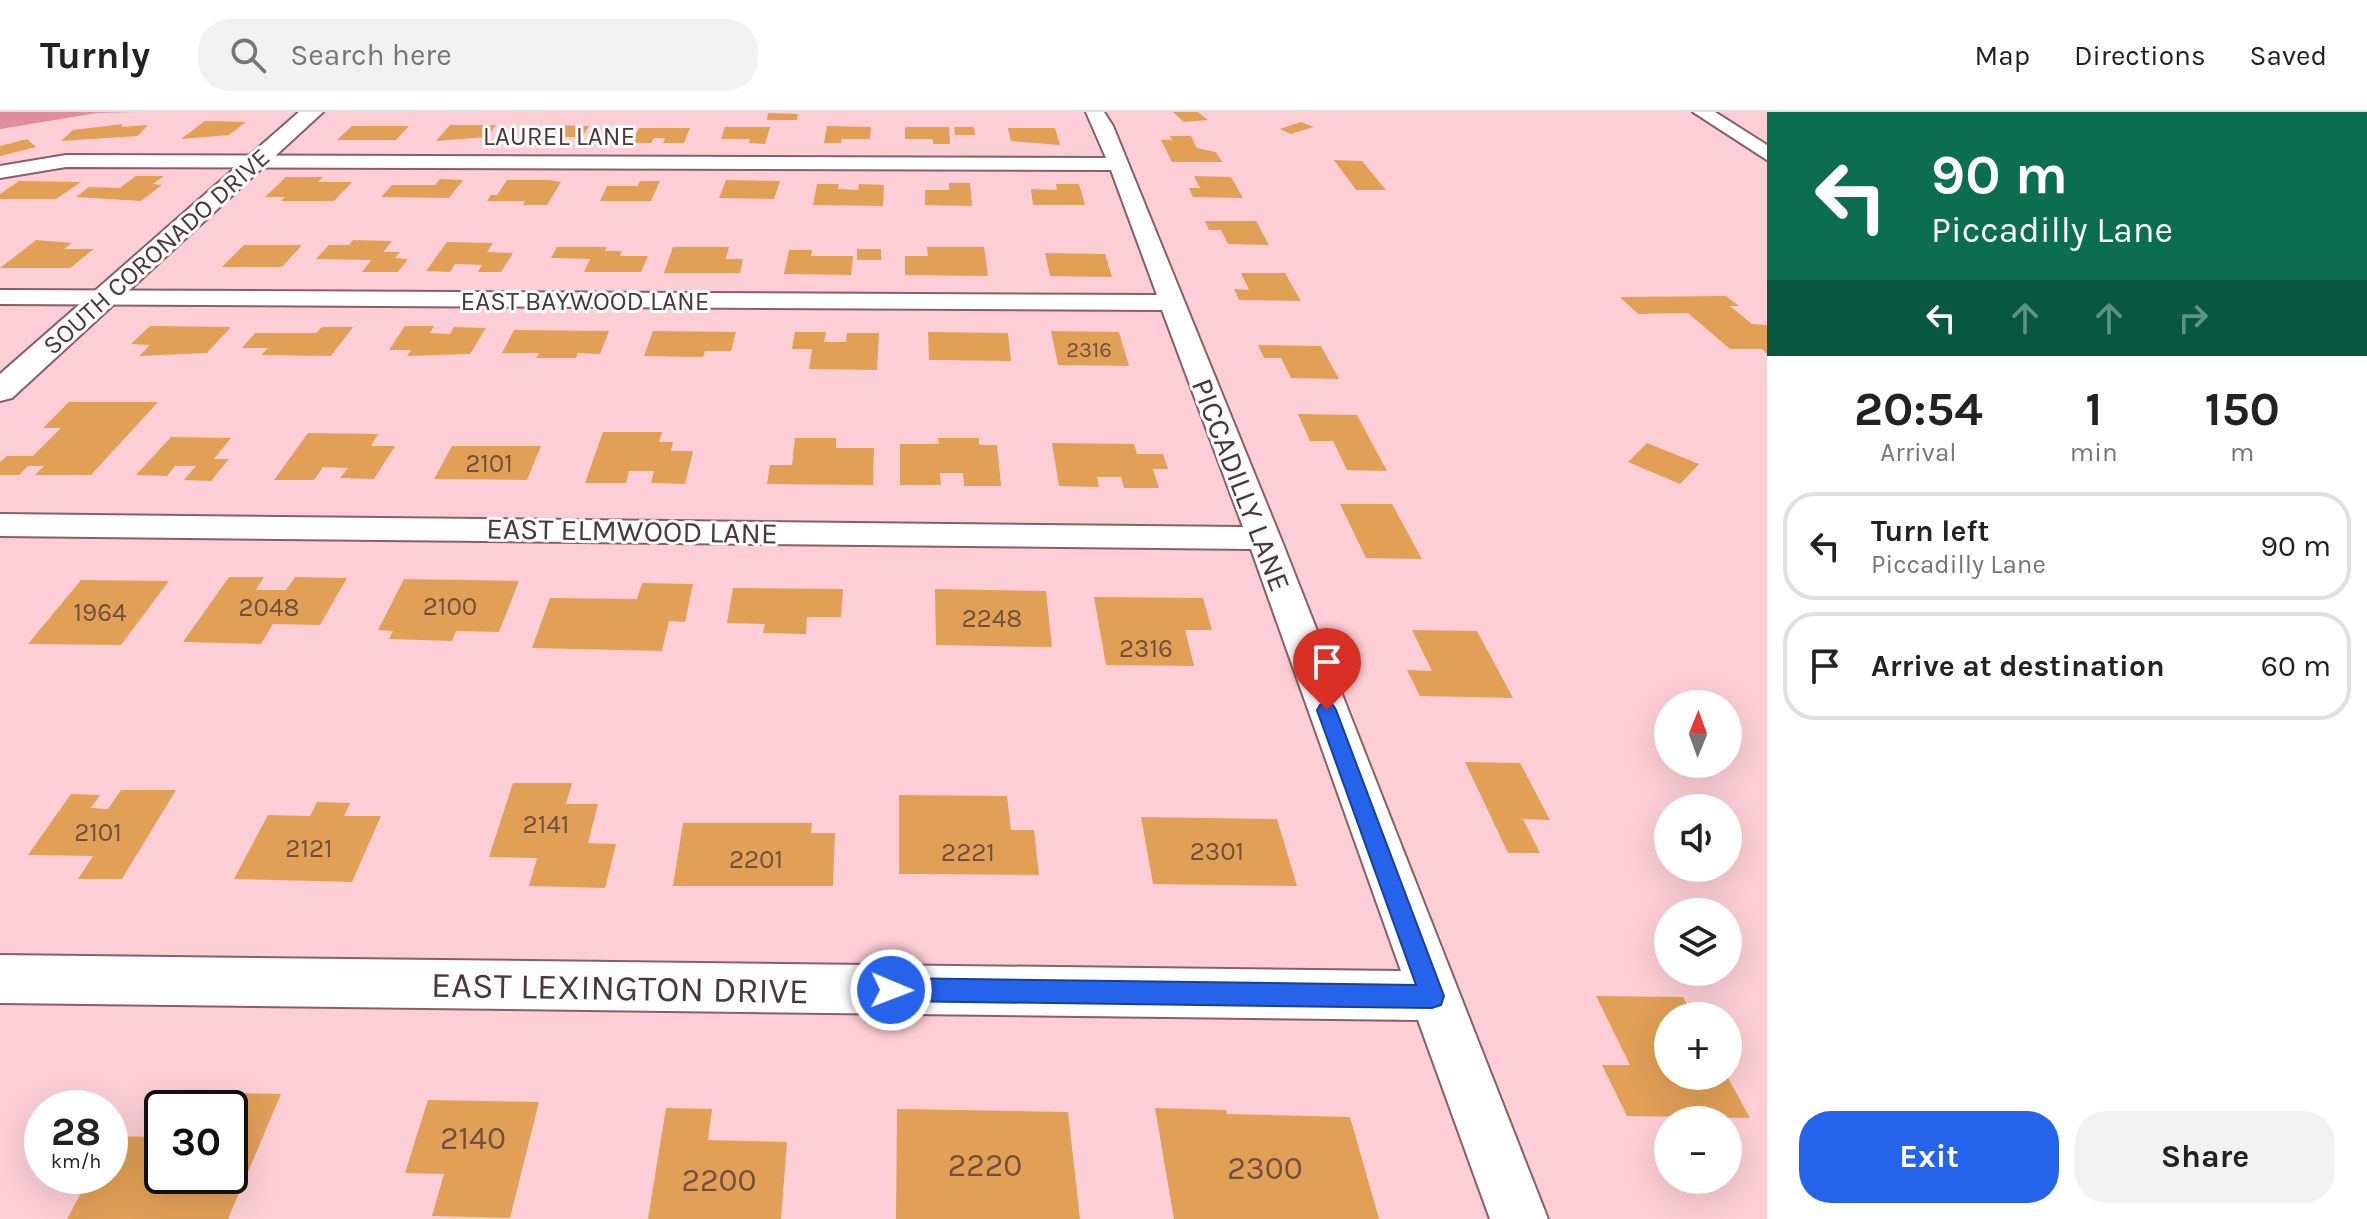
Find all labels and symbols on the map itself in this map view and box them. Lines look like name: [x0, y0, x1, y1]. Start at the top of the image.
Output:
street label: LAUREL LANE: [483, 121, 635, 152]
street label: SOUTH CORONADO DRIVE: [37, 142, 276, 361]
street label: EAST BAYWOOD LANE: [461, 286, 709, 317]
house number: 2316: [1066, 337, 1112, 363]
street label: PICCADILLY LANE: [1184, 373, 1298, 597]
house number: 2101: [465, 448, 513, 479]
street label: EAST ELMWOOD LANE: [486, 510, 778, 552]
house number: 2100: [423, 591, 477, 622]
house number: 2048: [239, 592, 300, 623]
house number: 1964: [73, 597, 127, 628]
house number: 2248: [962, 603, 1022, 634]
pin: [1293, 628, 1361, 710]
house number: 2316: [1119, 633, 1173, 664]
north arrow: [1654, 690, 1742, 778]
house number: 2141: [523, 809, 569, 840]
house number: 2101: [74, 817, 122, 848]
house number: 2121: [285, 833, 333, 864]
house number: 2301: [1190, 836, 1244, 867]
house number: 2221: [941, 837, 995, 868]
house number: 2201: [729, 844, 783, 875]
position arrow: [849, 948, 933, 1032]
street label: EAST LEXINGTON DRIVE: [431, 964, 809, 1012]
speed limit sign: 30: [144, 1090, 248, 1194]
house number: 2140: [440, 1120, 506, 1157]
house number: 2220: [948, 1147, 1022, 1184]
house number: 2300: [1227, 1150, 1303, 1187]
house number: 2200: [681, 1162, 757, 1199]

